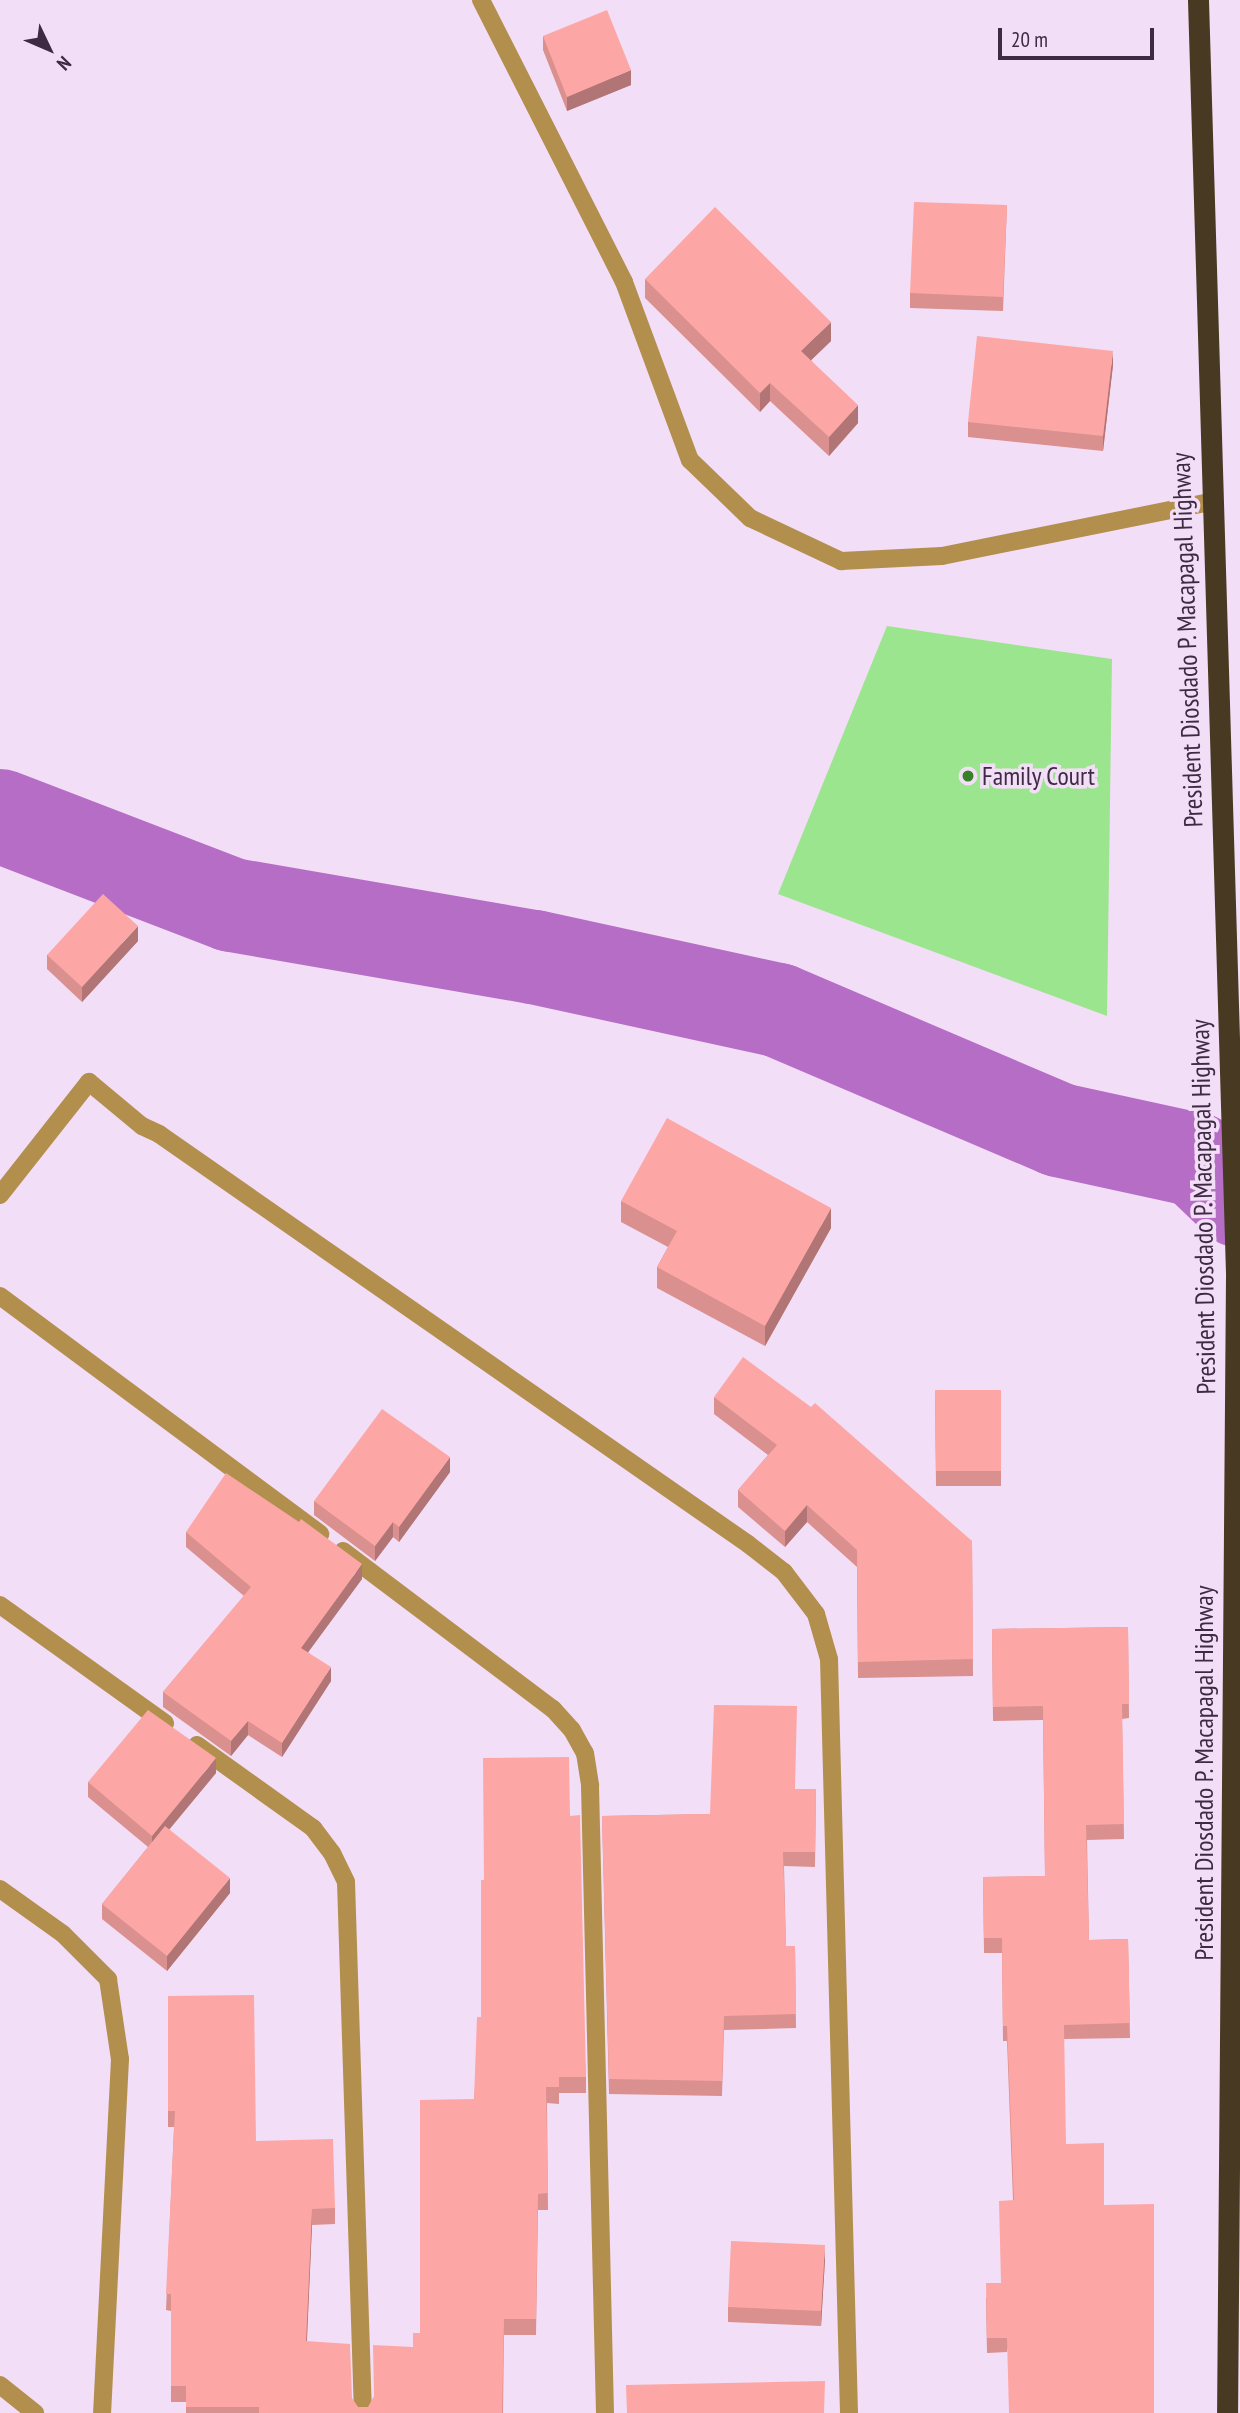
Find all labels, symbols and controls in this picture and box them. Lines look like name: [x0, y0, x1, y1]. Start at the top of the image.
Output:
north arrow: [14, 14, 84, 84]
scale bar: [1002, 14, 1158, 58]
text: 20 m: [1011, 26, 1048, 53]
text: N: [52, 52, 76, 76]
street label: President Diosdado P. Macapagal Highway: [1165, 451, 1209, 829]
place label: Family Court: [982, 760, 1096, 792]
marker: Family Court: [960, 768, 976, 784]
street label: President Diosdado P. Macapagal Highway: [1184, 1018, 1222, 1396]
street label: President Diosdado P. Macapagal Highway: [1188, 1585, 1220, 1961]

